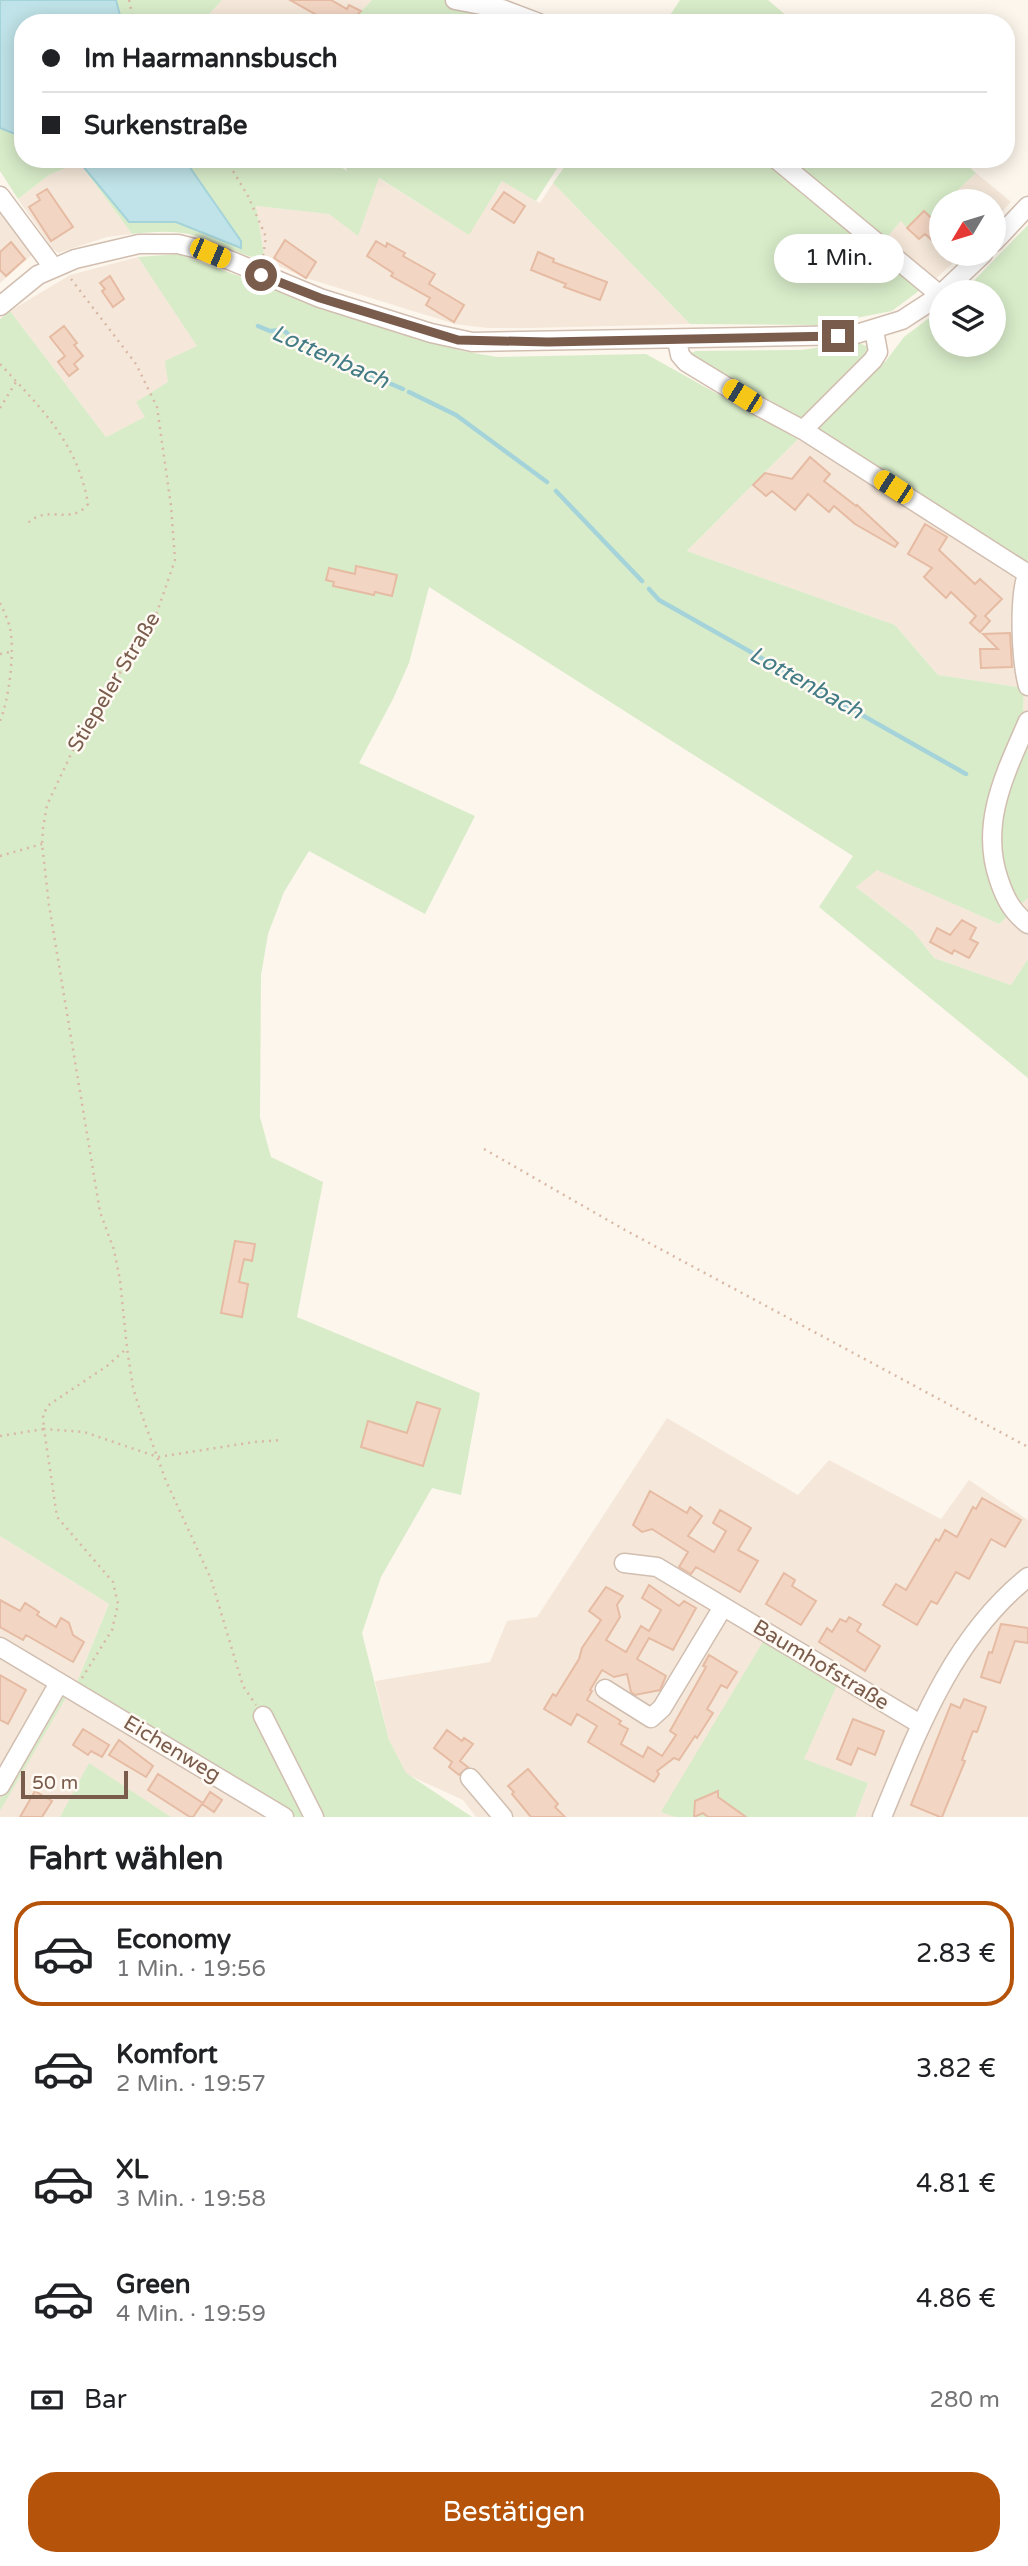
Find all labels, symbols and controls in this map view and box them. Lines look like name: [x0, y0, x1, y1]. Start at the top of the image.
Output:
text: Im Haarmannsbusch: [84, 43, 338, 74]
text: Surkenstraße: [84, 110, 247, 141]
north arrow: [929, 189, 1006, 266]
map controls: [929, 189, 1006, 357]
callout: 1 Min.: [773, 234, 903, 284]
car: [187, 235, 234, 271]
text: 1 Min.: [805, 244, 873, 272]
route start: [245, 259, 277, 291]
button: layers: [929, 280, 1006, 357]
water label: Lottenbach: [267, 319, 394, 396]
route end: [822, 320, 854, 352]
car: [719, 376, 766, 416]
car: [870, 467, 917, 507]
street label: Stiepeler Straße: [63, 608, 166, 756]
water label: Lottenbach: [744, 640, 868, 726]
street label: Baumhofstraße: [748, 1615, 894, 1716]
street label: Eichenweg: [119, 1710, 225, 1788]
scale bar: [21, 1768, 128, 1800]
text: 50 m: [32, 1772, 78, 1794]
text: Fahrt wählen: [28, 1840, 224, 1878]
icon: car: [32, 1922, 95, 1985]
text: Economy: [116, 1924, 231, 1955]
text: 2.83 €: [916, 1938, 996, 1969]
text: 1 Min. · 19:56: [116, 1955, 266, 1983]
icon: car: [32, 2037, 95, 2100]
text: Komfort: [116, 2039, 218, 2070]
text: 3.82 €: [916, 2053, 996, 2084]
text: 2 Min. · 19:57: [116, 2070, 266, 2098]
icon: car: [32, 2152, 95, 2215]
text: XL: [116, 2154, 148, 2185]
text: 4.81 €: [916, 2168, 996, 2199]
text: 3 Min. · 19:58: [116, 2185, 266, 2213]
icon: car: [32, 2267, 95, 2330]
text: Green: [116, 2269, 191, 2300]
text: 4.86 €: [916, 2283, 996, 2314]
text: 4 Min. · 19:59: [116, 2300, 266, 2328]
icon: cash: [28, 2381, 66, 2419]
text: Bar: [84, 2384, 127, 2415]
text: 280 m: [930, 2386, 1000, 2414]
button: Bestätigen: [28, 2472, 1000, 2552]

